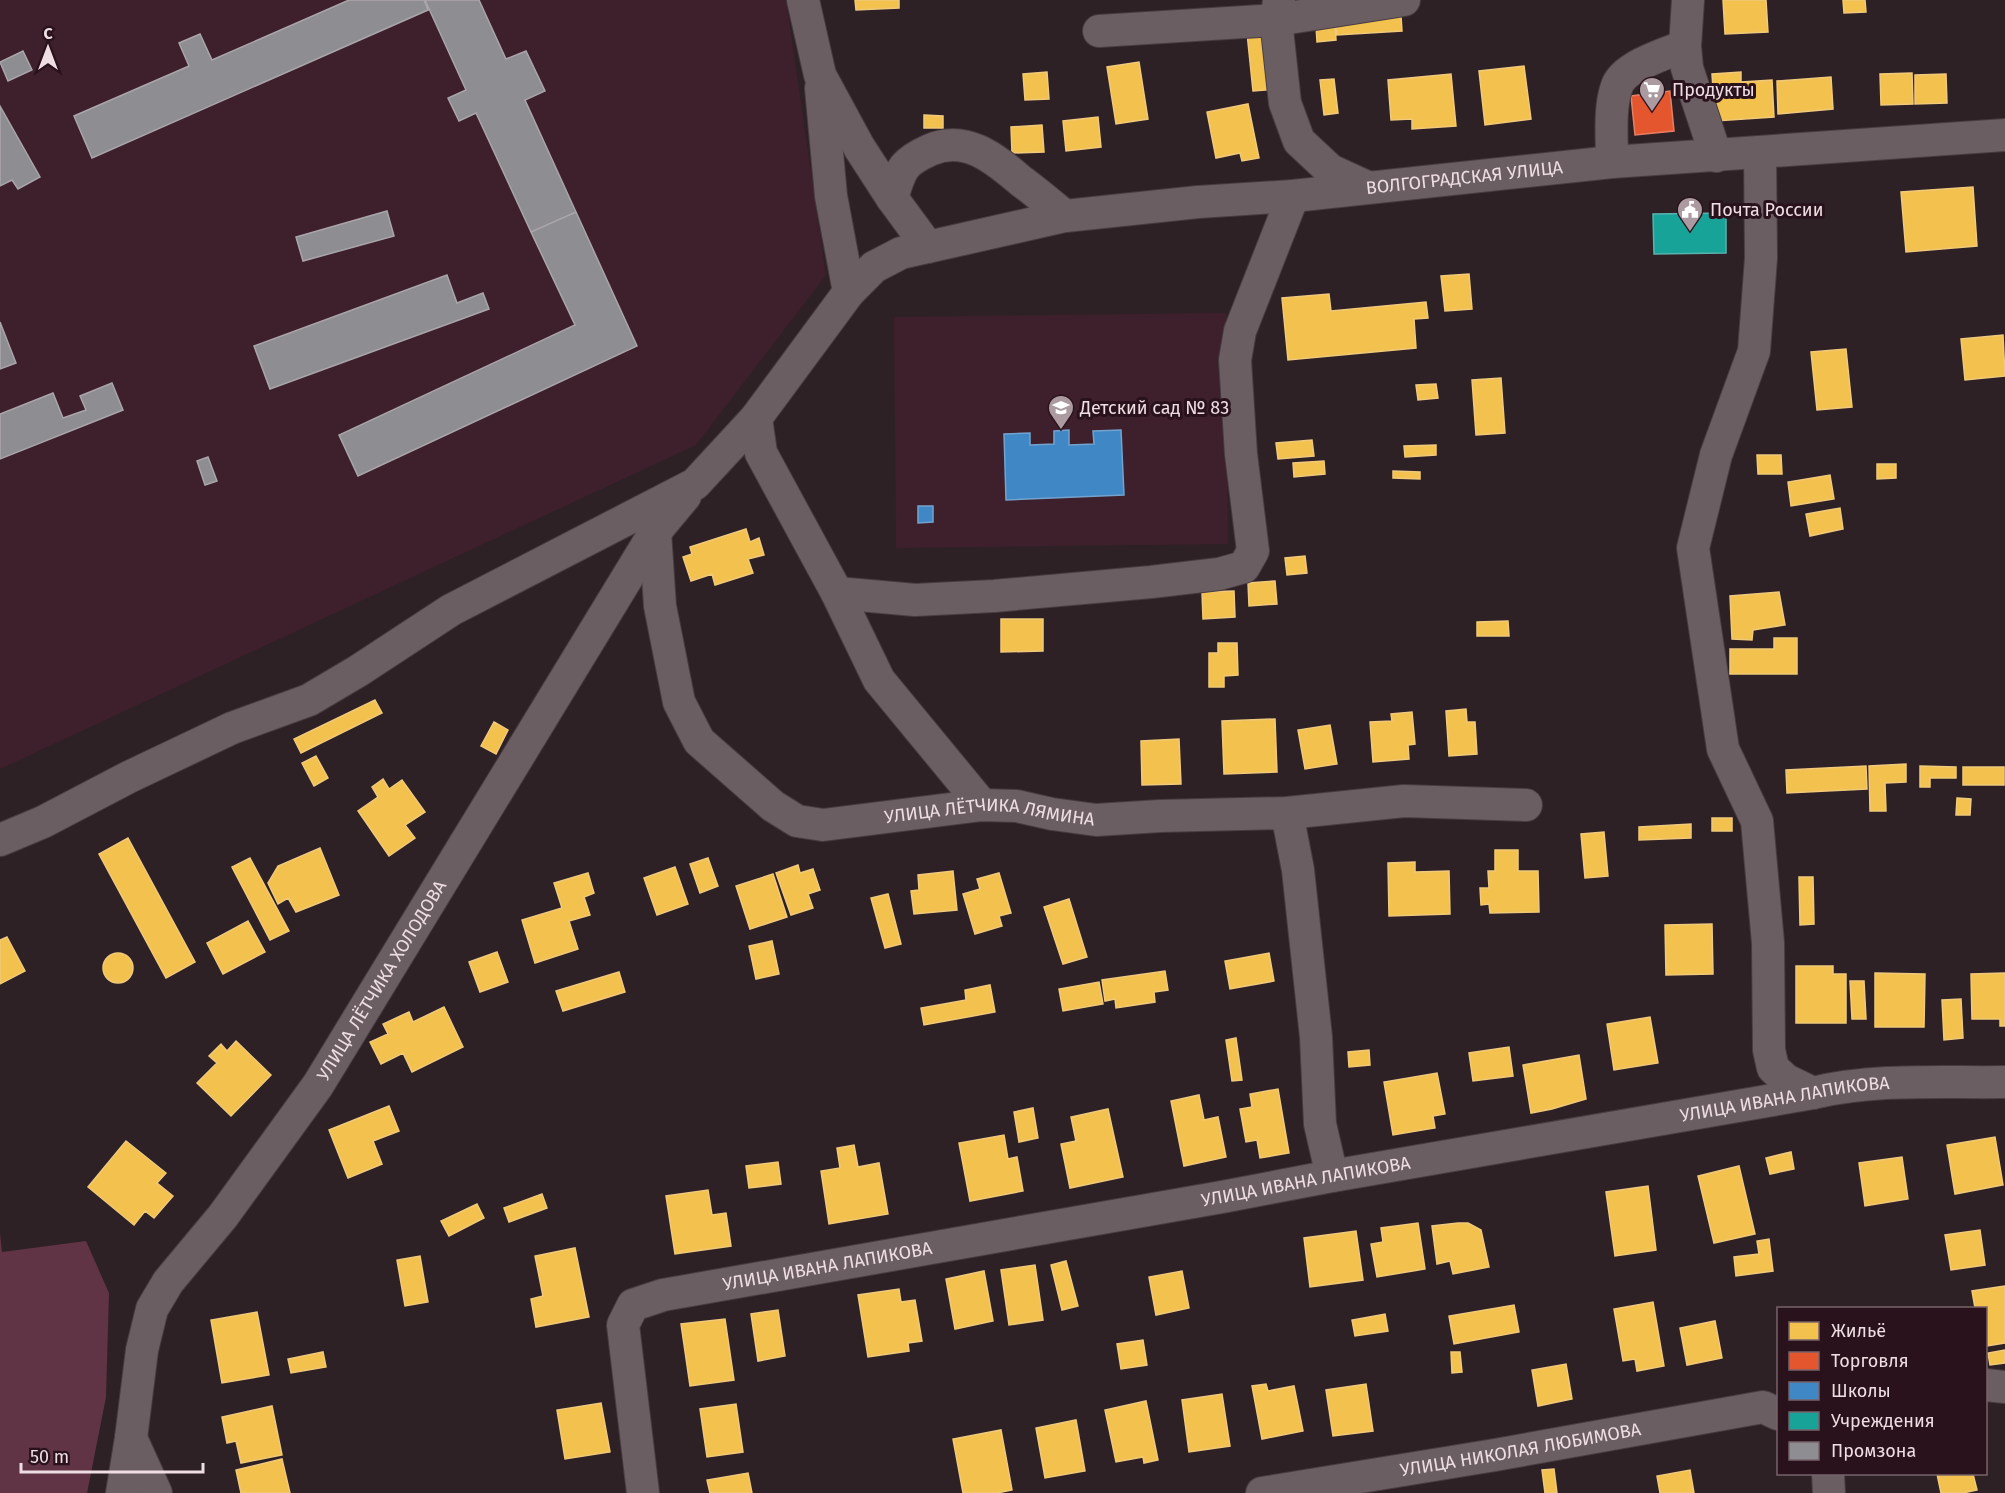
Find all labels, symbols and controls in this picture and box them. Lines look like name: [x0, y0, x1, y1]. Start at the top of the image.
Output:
north arrow: [18, 18, 78, 78]
text: С: [43, 24, 53, 43]
supermarket icon: Продукты: [1637, 75, 1667, 113]
place label: Продукты: [1672, 79, 1755, 101]
street label: ВОЛГОГРАДСКАЯ УЛИЦА: [1365, 156, 1565, 199]
public building icon: Почта России: [1675, 195, 1705, 233]
place label: Почта России: [1710, 199, 1823, 221]
school or university icon: Детский сад № 83: [1046, 393, 1076, 431]
place label: Детский сад № 83: [1079, 397, 1229, 419]
street label: УЛИЦА ЛЁТЧИКА ЛЯМИНА: [883, 794, 1097, 831]
street label: УЛИЦА ЛЁТЧИКА ХОЛОДОВА: [312, 876, 451, 1085]
street label: УЛИЦА ИВАНА ЛАПИКОВА: [1678, 1072, 1891, 1127]
street label: УЛИЦА ИВАНА ЛАПИКОВА: [1200, 1152, 1413, 1211]
street label: УЛИЦА ИВАНА ЛАПИКОВА: [721, 1237, 934, 1295]
legend: [1777, 1307, 1987, 1475]
text: Жильё: [1831, 1320, 1886, 1342]
text: Торговля: [1831, 1350, 1909, 1372]
text: Школы: [1831, 1380, 1891, 1402]
text: Учреждения: [1831, 1410, 1935, 1432]
street label: УЛИЦА НИКОЛАЯ ЛЮБИМОВА: [1399, 1418, 1643, 1481]
scale bar: [21, 1436, 202, 1474]
text: Промзона: [1831, 1440, 1916, 1462]
text: 50 m: [30, 1446, 69, 1468]

